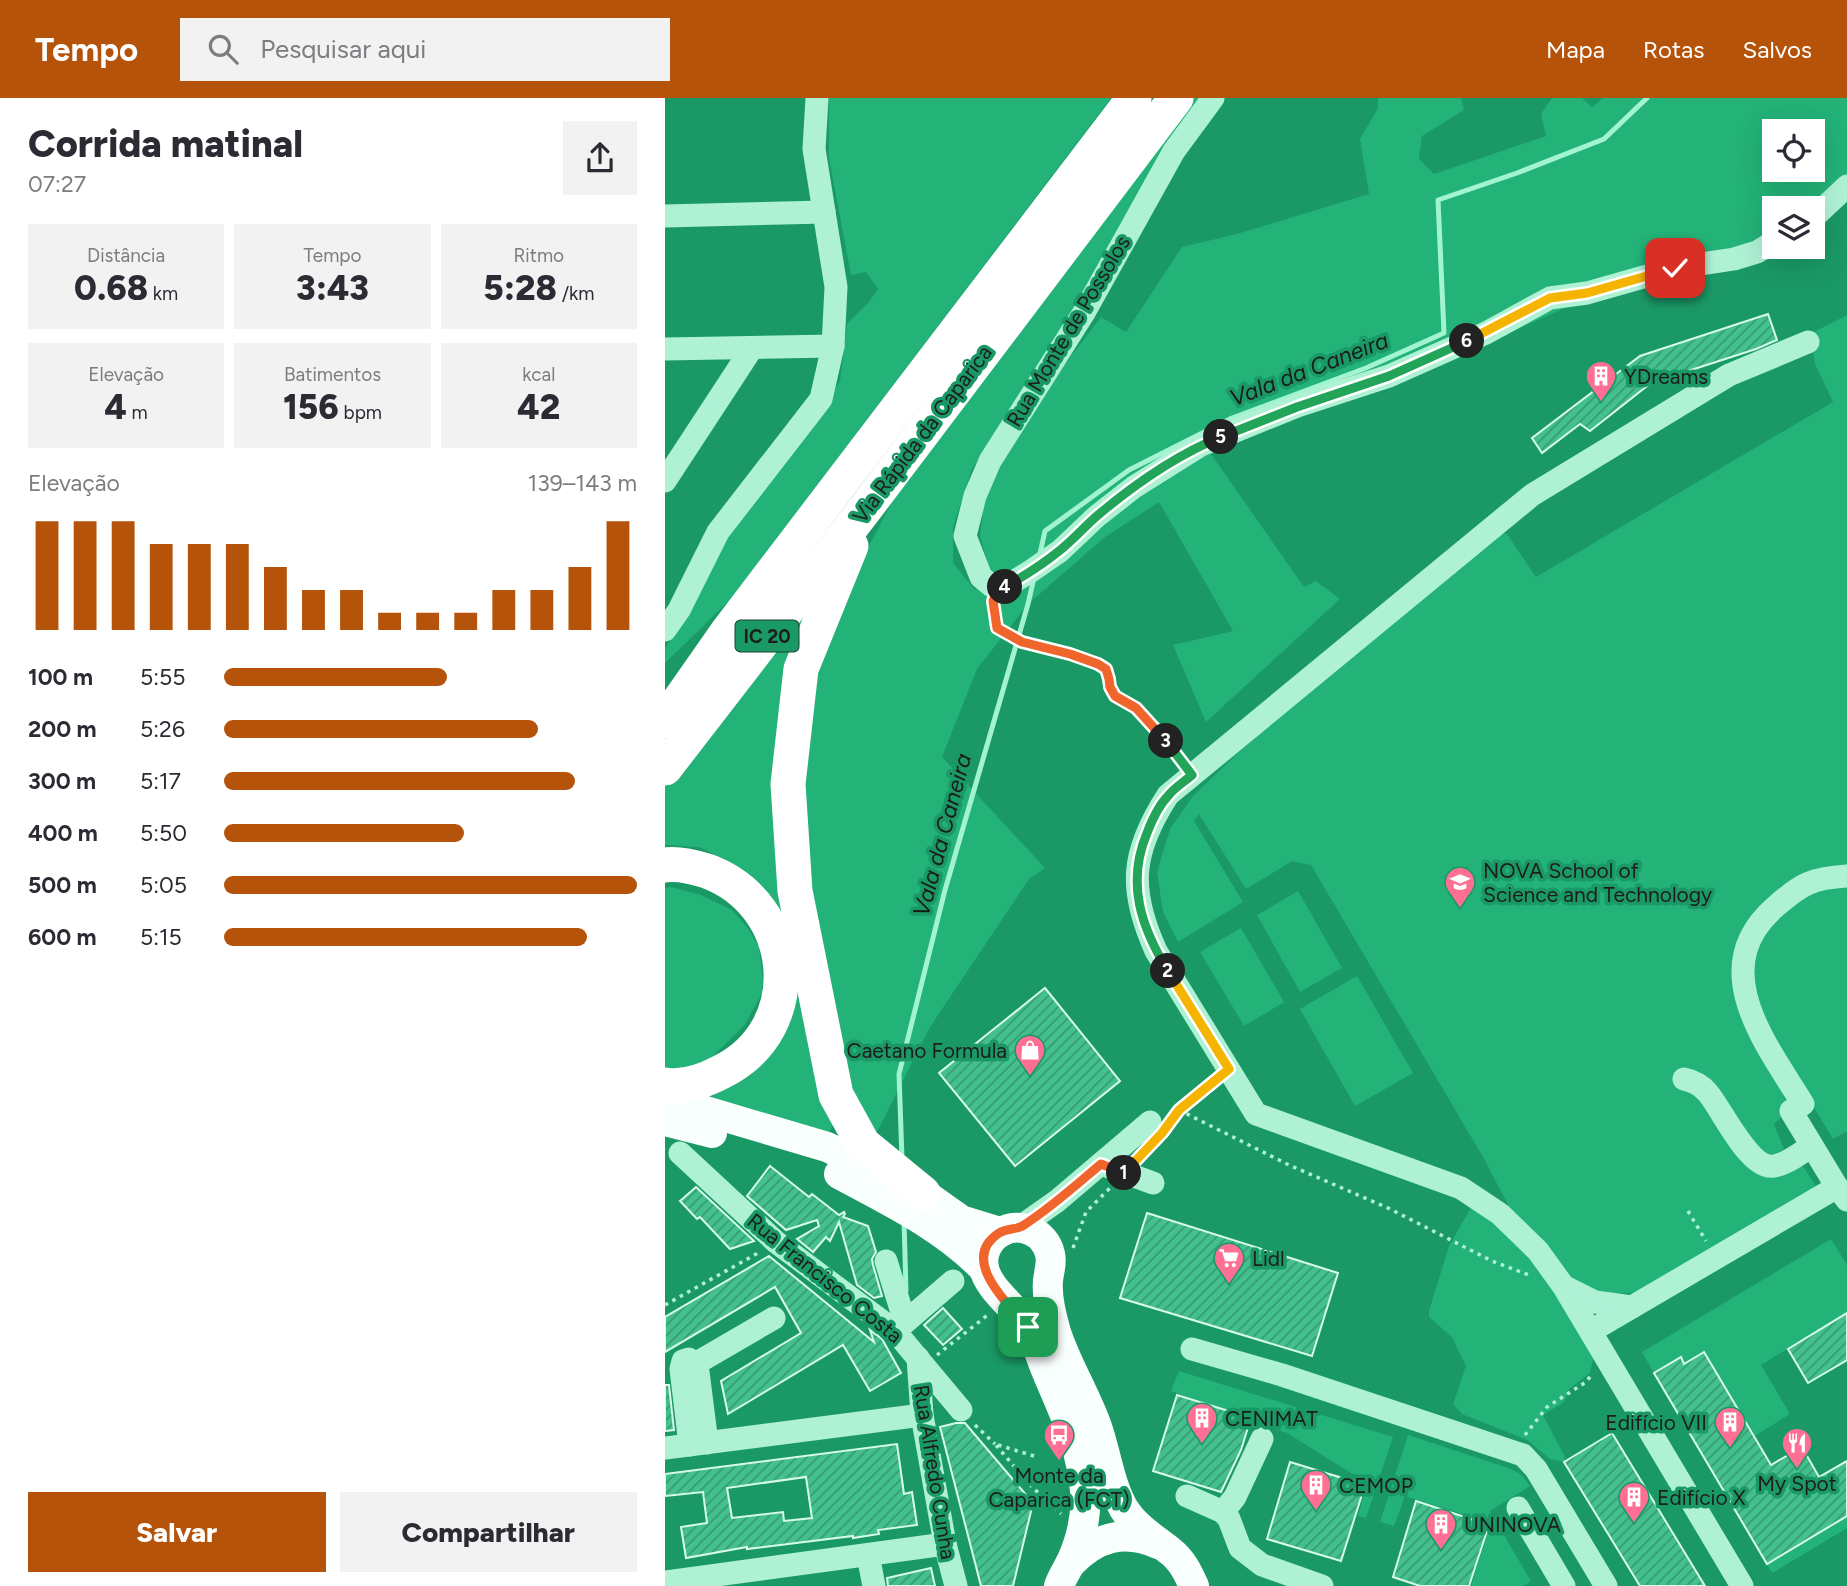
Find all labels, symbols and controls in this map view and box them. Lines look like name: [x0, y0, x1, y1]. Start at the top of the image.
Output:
search box: [180, 18, 670, 81]
text: Tempo: [35, 30, 138, 69]
icon: search: [204, 30, 242, 68]
text: Pesquisar aqui: [260, 33, 426, 65]
text: Mapa: [1546, 35, 1605, 64]
text: Rotas: [1643, 35, 1704, 64]
text: Salvos: [1742, 35, 1812, 64]
map controls: [1762, 119, 1825, 259]
button: locate: [1762, 119, 1825, 182]
text: Corrida matinal: [28, 121, 303, 167]
button: share: [563, 121, 637, 195]
text: 07:27: [28, 170, 86, 198]
button: layers: [1762, 196, 1825, 259]
street label: Rua Monte de Possolos: [1001, 231, 1135, 431]
pin: [1645, 238, 1705, 298]
text: Distância: [87, 244, 165, 267]
text: Tempo: [303, 244, 362, 267]
text: Ritmo: [513, 244, 564, 267]
icon: check: [1656, 249, 1694, 287]
text: 0.68: [74, 267, 148, 309]
text: 3:43: [296, 267, 369, 309]
text: 5:28: [483, 267, 557, 309]
text: km: [148, 282, 178, 305]
text: /km: [557, 282, 594, 305]
pin: 6: [1449, 324, 1485, 358]
water label: Vala da Caneira: [1226, 326, 1392, 412]
text: 6: [1461, 329, 1472, 352]
street label: Via Rápida da Caparica: [847, 340, 997, 528]
building icon: YDreams: [1584, 359, 1618, 403]
text: Elevação: [88, 363, 164, 386]
text: Batimentos: [284, 363, 381, 386]
text: kcal: [522, 363, 555, 386]
place label: YDreams: [1624, 364, 1708, 389]
text: 4: [105, 386, 127, 428]
text: 156: [283, 386, 339, 428]
text: 42: [517, 386, 560, 428]
text: m: [127, 401, 148, 424]
text: bpm: [339, 401, 382, 424]
pin: 5: [1203, 420, 1239, 454]
text: 5: [1215, 425, 1226, 448]
text: Elevação: [28, 469, 120, 497]
text: 139–143 m: [528, 469, 637, 497]
pin: 4: [987, 570, 1023, 604]
text: 4: [998, 575, 1011, 598]
road number: IC 20: [735, 621, 799, 652]
text: 100 m: [28, 663, 93, 691]
text: 5:55: [140, 663, 186, 691]
text: 200 m: [28, 715, 97, 743]
text: 5:26: [140, 715, 185, 743]
pin: 3: [1149, 724, 1183, 758]
text: 3: [1160, 729, 1171, 752]
water label: Vala da Caneira: [907, 750, 977, 920]
text: 300 m: [28, 767, 96, 795]
text: 5:17: [140, 767, 181, 795]
text: 400 m: [28, 819, 98, 847]
text: 5:50: [140, 819, 187, 847]
place label: NOVA School of Science and Technology: [1483, 858, 1712, 907]
school or university icon: NOVA School of Science and Technology: [1443, 865, 1477, 909]
text: 500 m: [28, 871, 97, 899]
text: 5:05: [140, 871, 187, 899]
text: 600 m: [28, 923, 97, 951]
text: 5:15: [140, 923, 182, 951]
pin: 2: [1151, 954, 1185, 988]
text: 2: [1162, 959, 1173, 982]
shop icon: Caetano Formula: [1013, 1033, 1047, 1077]
place label: Caetano Formula: [847, 1038, 1007, 1063]
pin: 1: [1107, 1156, 1141, 1190]
text: 1: [1119, 1161, 1128, 1184]
street label: Rua Francisco Costa: [743, 1208, 907, 1348]
supermarket icon: Lidl: [1212, 1241, 1246, 1285]
place label: Lidl: [1252, 1246, 1285, 1271]
pin: [998, 1297, 1058, 1357]
icon: arrive: [1009, 1308, 1047, 1346]
street label: Rua Alfredo Cunha: [909, 1383, 961, 1561]
building icon: CENIMAT: [1185, 1401, 1219, 1445]
building icon: Edifício VII: [1713, 1405, 1747, 1449]
place label: CENIMAT: [1225, 1406, 1318, 1431]
place label: Edifício VII: [1605, 1410, 1707, 1435]
bus stop icon: Monte da Caparica (FCT): [1042, 1418, 1076, 1462]
restaurant icon: My Spot: [1780, 1426, 1814, 1470]
place label: Monte da Caparica (FCT): [988, 1463, 1130, 1512]
building icon: CEMOP: [1299, 1468, 1333, 1512]
place label: My Spot: [1757, 1471, 1837, 1496]
place label: CEMOP: [1339, 1473, 1413, 1498]
building icon: Edifício X: [1617, 1480, 1651, 1524]
place label: Edifício X: [1657, 1485, 1746, 1510]
button: Salvar: [28, 1492, 326, 1572]
button: Compartilhar: [340, 1492, 637, 1572]
building icon: UNINOVA: [1424, 1507, 1458, 1551]
place label: UNINOVA: [1464, 1512, 1561, 1537]

